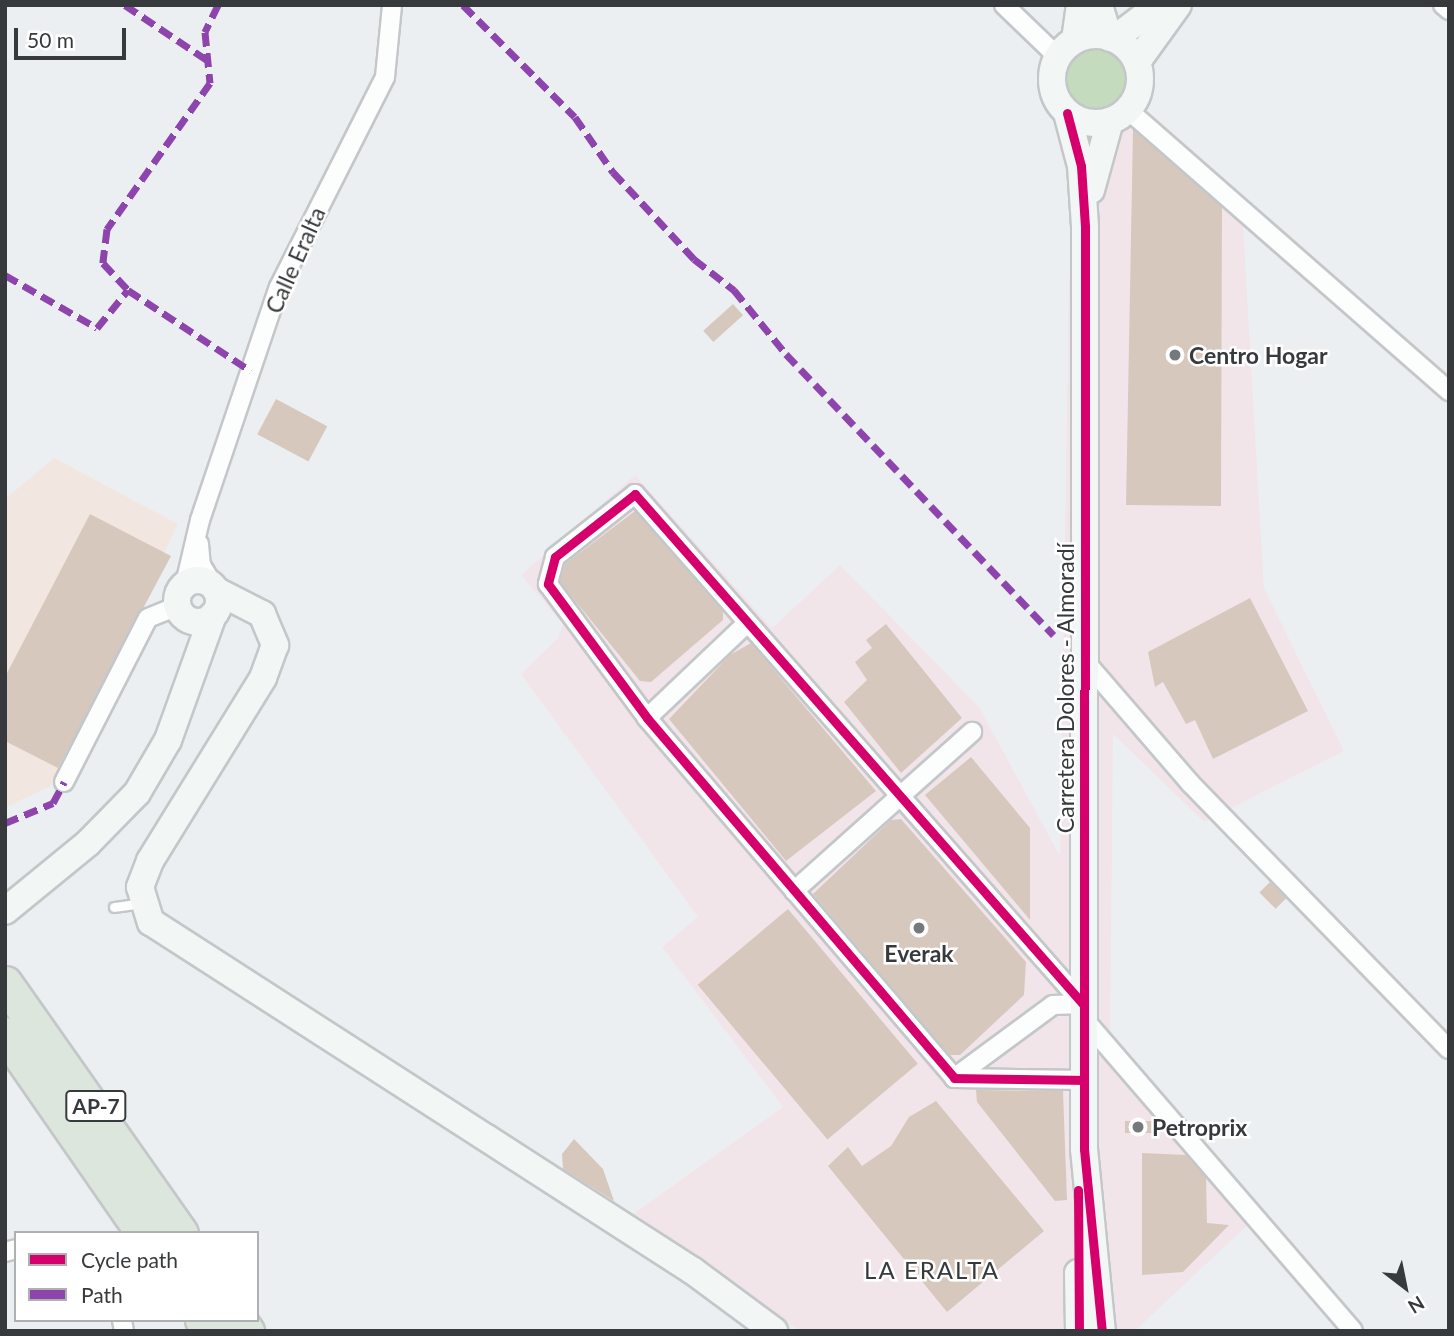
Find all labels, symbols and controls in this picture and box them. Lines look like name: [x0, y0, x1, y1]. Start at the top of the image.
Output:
scale bar: [18, 14, 130, 58]
text: 50 m: [27, 27, 74, 52]
street label: Calle Eralta: [259, 203, 331, 317]
place label: Centro Hogar: [1189, 341, 1328, 369]
marker: Centro Hogar: [1167, 347, 1183, 363]
street label: Carretera Dolores - Almoradí: [1051, 542, 1079, 834]
marker: Everak: [911, 920, 927, 936]
place label: Everak: [884, 939, 954, 967]
road number: AP-7: [64, 1088, 128, 1124]
place label: Petroprix: [1152, 1113, 1247, 1141]
marker: Petroprix: [1130, 1119, 1146, 1135]
legend: [14, 1231, 259, 1322]
text: Cycle path: [81, 1247, 178, 1272]
north arrow: [1370, 1252, 1440, 1322]
district label: LA ERALTA: [865, 1256, 999, 1284]
text: Path: [81, 1282, 123, 1307]
text: N: [1404, 1292, 1429, 1319]

